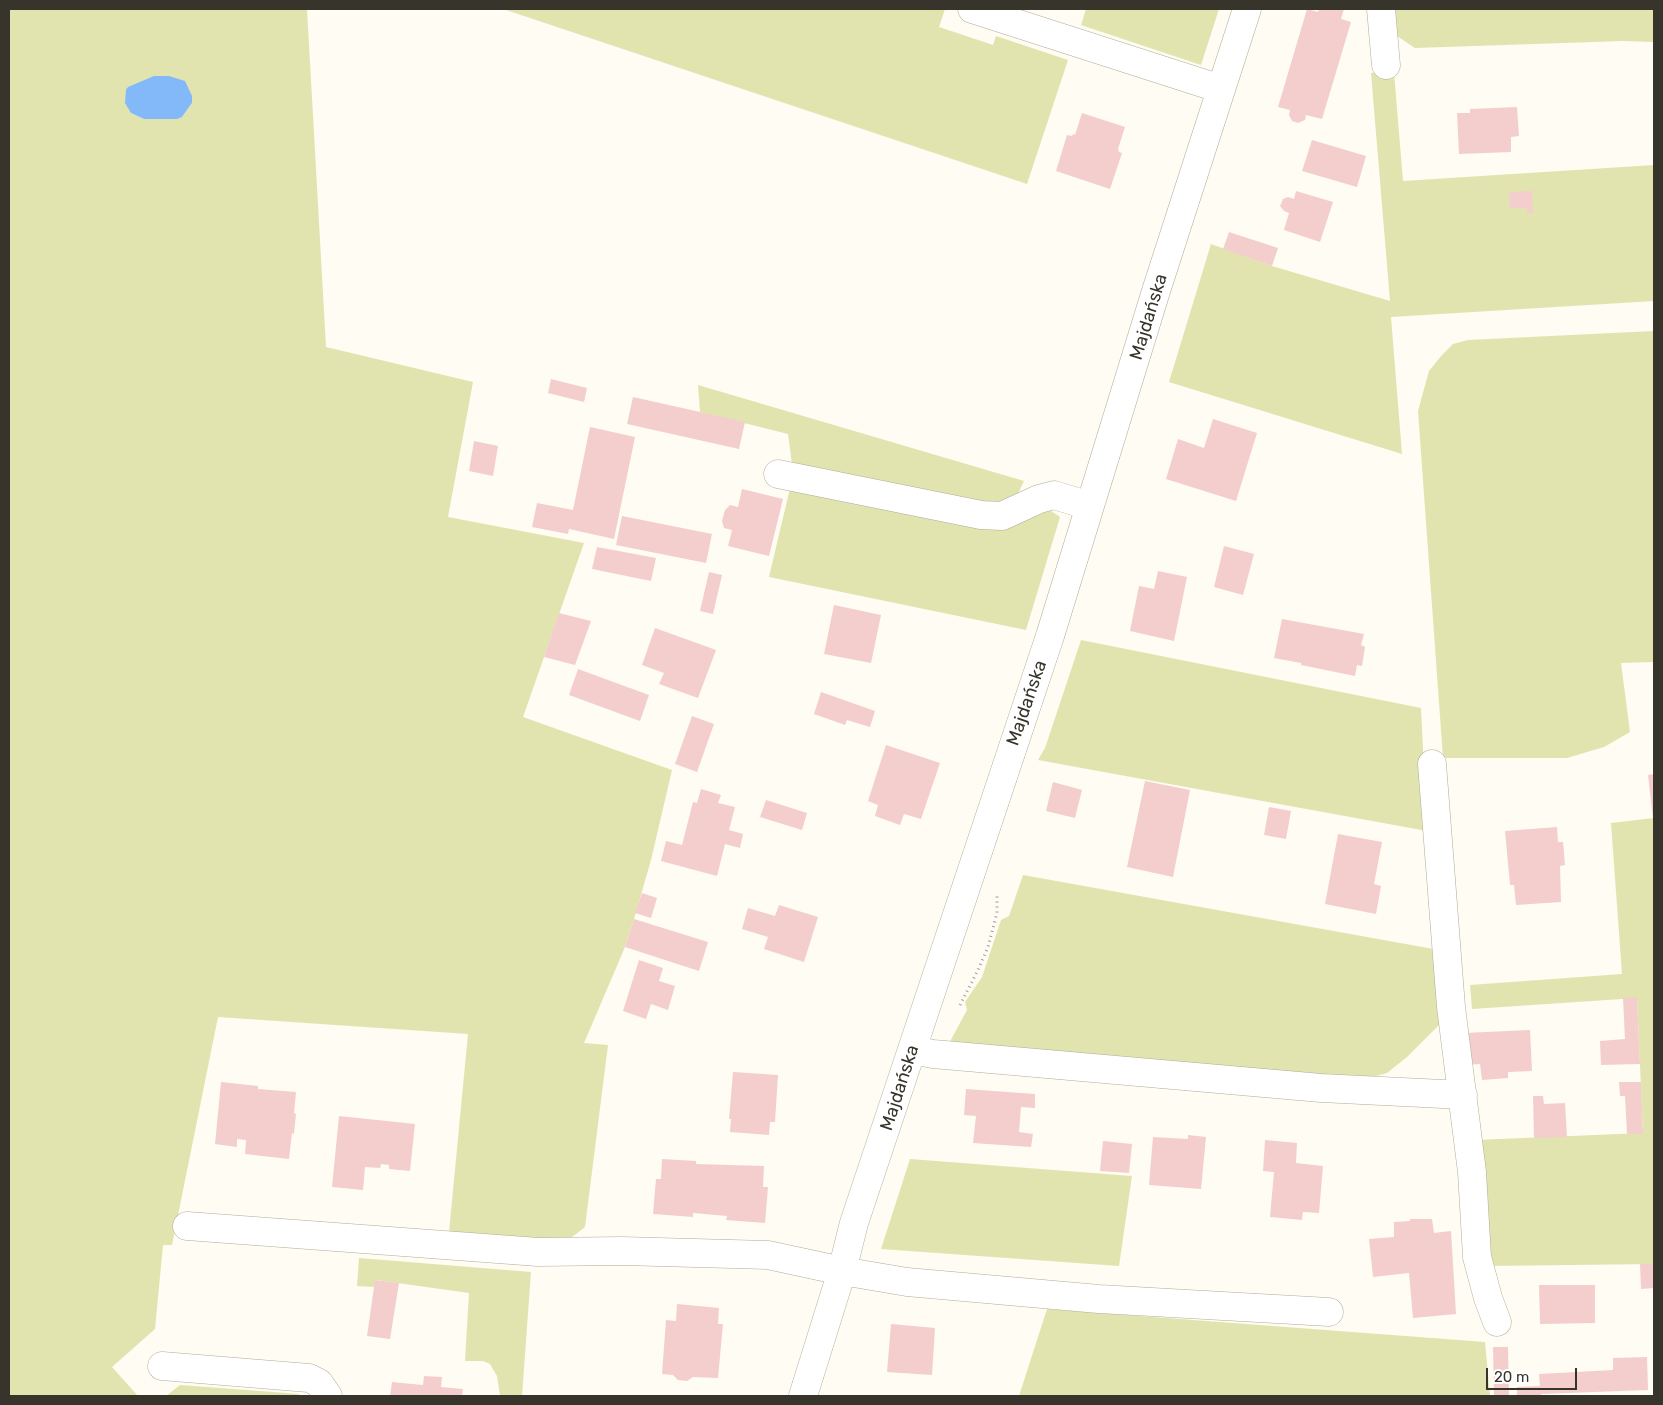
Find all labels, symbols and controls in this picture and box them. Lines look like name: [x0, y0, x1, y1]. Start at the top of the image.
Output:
street label: Majdańska: [1126, 271, 1172, 363]
street label: Majdańska: [1002, 658, 1052, 748]
street label: Majdańska: [876, 1042, 924, 1134]
scale bar: [1488, 1358, 1579, 1390]
text: 20 m: [1494, 1368, 1529, 1386]

